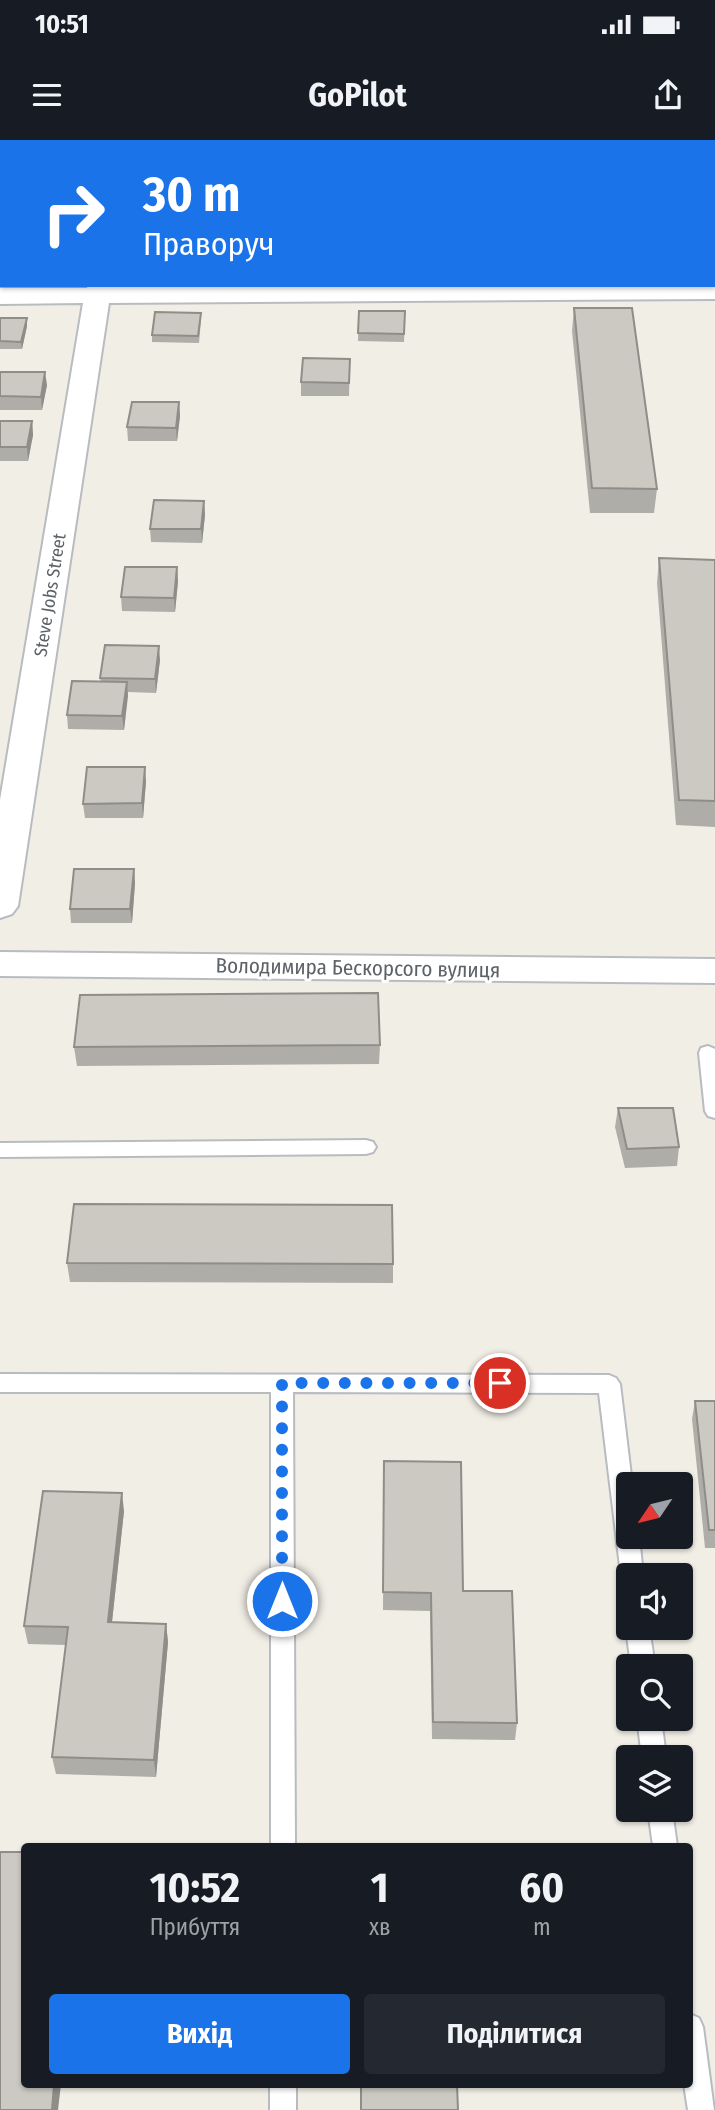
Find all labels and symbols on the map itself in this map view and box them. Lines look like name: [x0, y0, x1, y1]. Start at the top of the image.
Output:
street label: Steve Jobs Street: [29, 532, 71, 658]
street label: Володимира Бескорсого вулиця: [216, 953, 500, 983]
pin: [470, 1353, 530, 1413]
north arrow: [616, 1472, 693, 1549]
position arrow: [245, 1564, 319, 1638]

